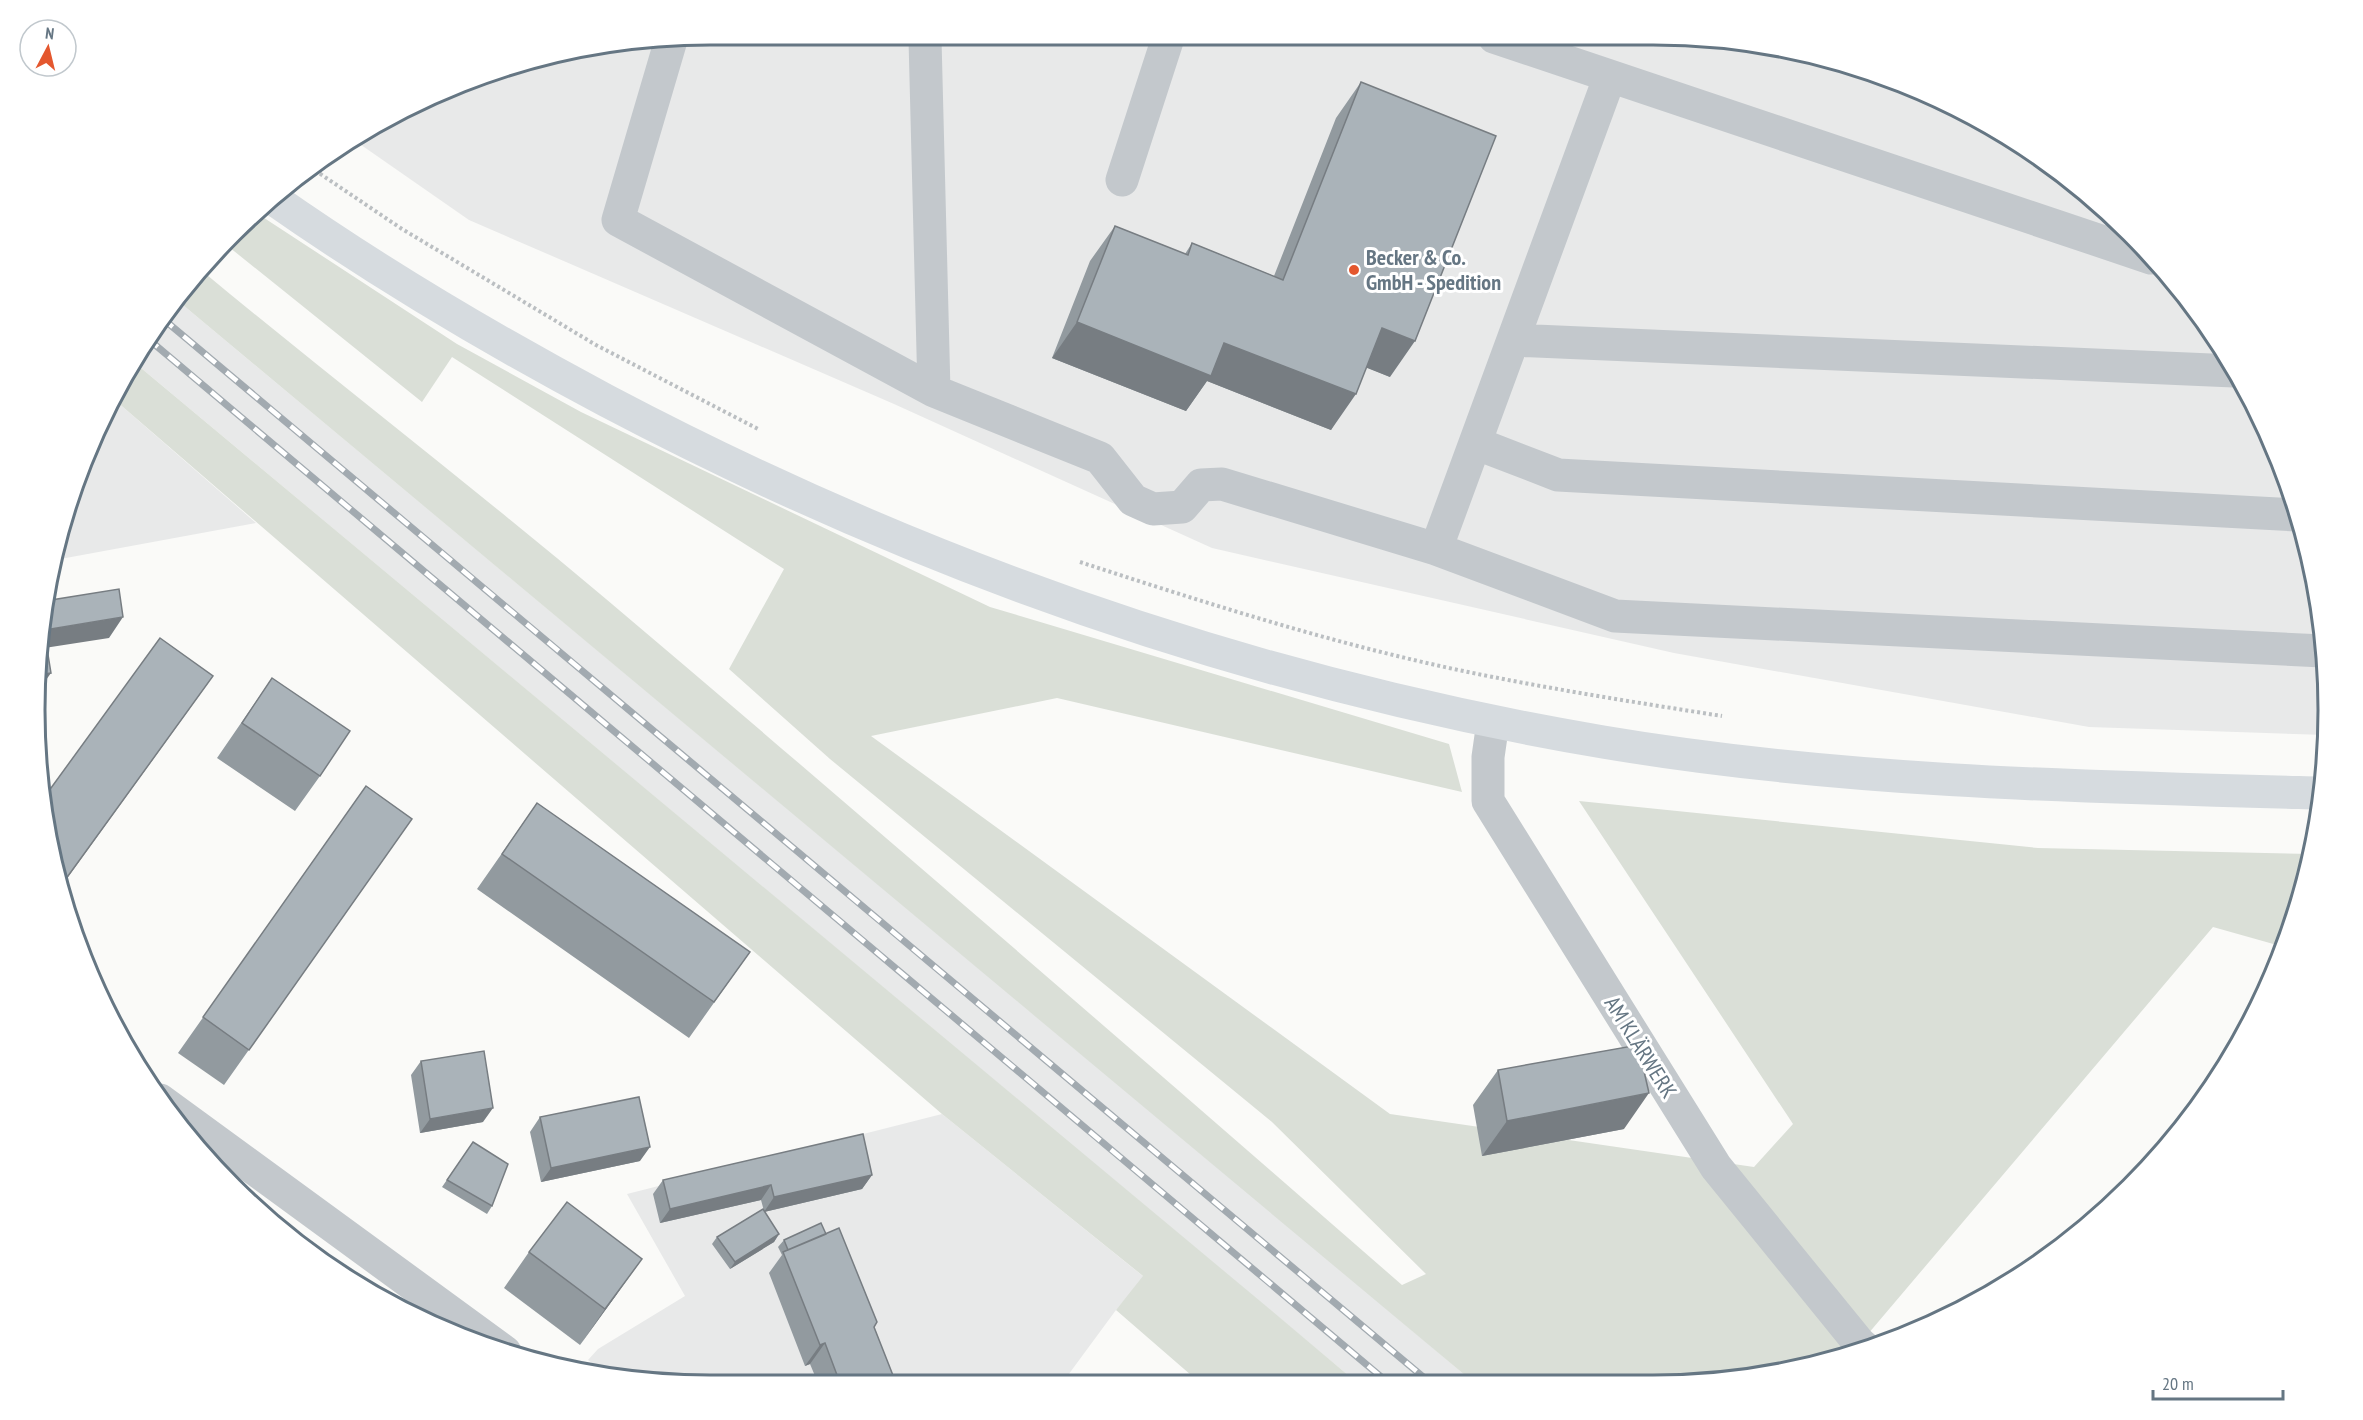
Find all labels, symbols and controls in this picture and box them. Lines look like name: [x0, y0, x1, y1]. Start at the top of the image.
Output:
north arrow: [18, 18, 78, 78]
text: N: [44, 23, 55, 44]
place label: Becker & Co. GmbH - Spedition: [1366, 243, 1501, 296]
marker: Becker & Co. GmbH - Spedition: [1347, 263, 1361, 277]
street label: AM KLÄRWERK: [1599, 991, 1683, 1103]
scale bar: [2153, 1363, 2284, 1401]
text: 20 m: [2162, 1372, 2194, 1395]

